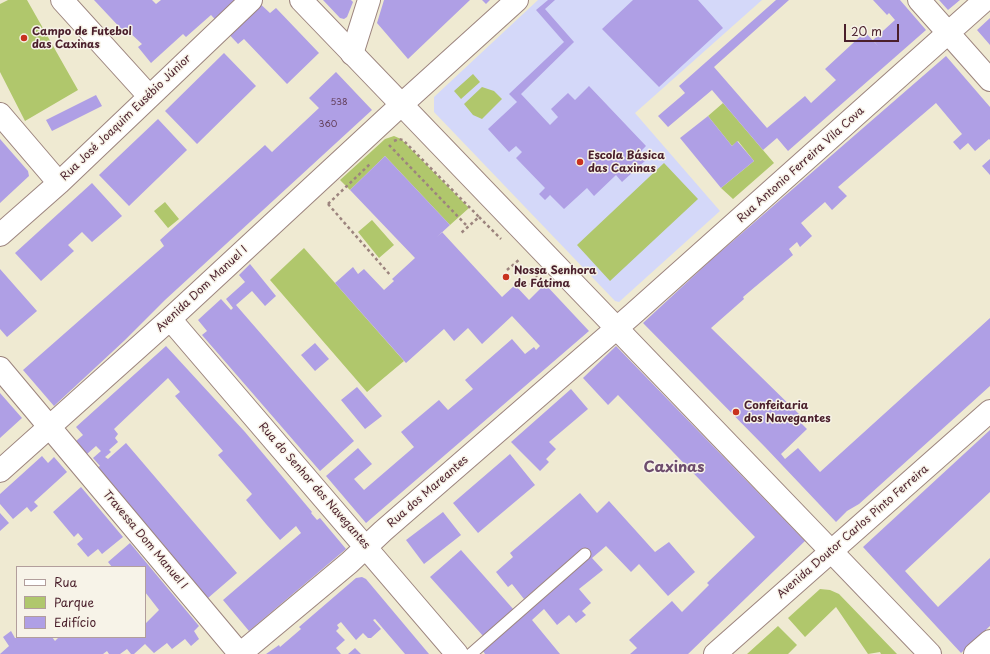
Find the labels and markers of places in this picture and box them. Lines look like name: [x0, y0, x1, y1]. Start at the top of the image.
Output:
place label: Campo de Futebol das Caxinas: [32, 25, 132, 51]
marker: Campo de Futebol das Caxinas: [19, 33, 29, 43]
place label: Escola Básica das Caxinas: [588, 149, 665, 175]
marker: Escola Básica das Caxinas: [575, 157, 585, 167]
place label: Nossa Senhora de Fátima: [514, 264, 596, 290]
marker: Nossa Senhora de Fátima: [501, 272, 511, 282]
place label: Confeitaria dos Navegantes: [744, 399, 831, 425]
marker: Confeitaria dos Navegantes: [731, 407, 741, 417]

